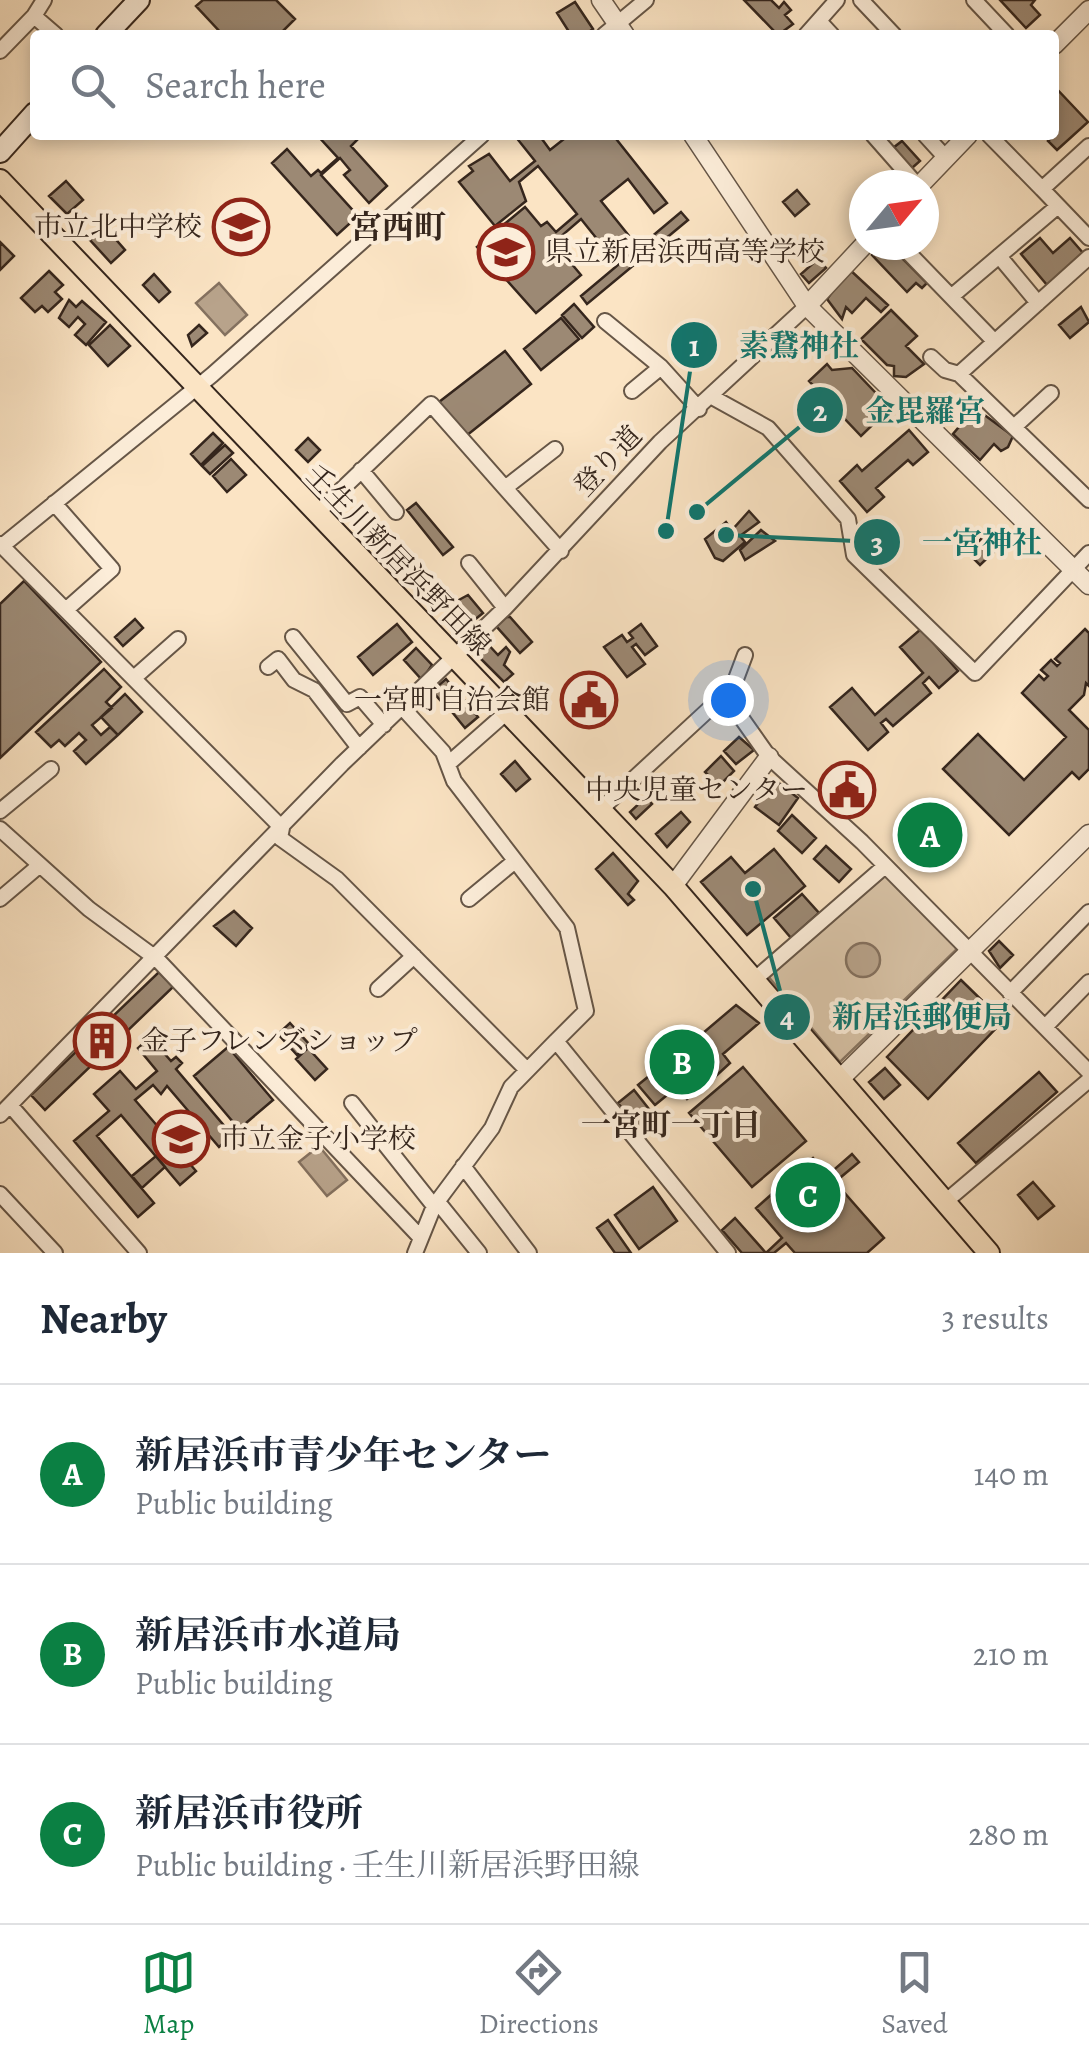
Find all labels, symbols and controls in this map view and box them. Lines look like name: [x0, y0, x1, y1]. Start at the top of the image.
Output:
search box: [30, 30, 1059, 140]
icon: search: [65, 58, 120, 113]
text: Search here: [145, 59, 326, 111]
north arrow: [849, 170, 939, 260]
school or university icon: 市立北中学校: [211, 197, 271, 257]
district label: 宮西町: [350, 205, 446, 249]
place label: 市立北中学校: [34, 208, 202, 246]
school or university icon: 県立新居浜西高等学校: [476, 222, 536, 282]
place label: 県立新居浜西高等学校: [545, 233, 825, 271]
callout: 素鵞神社: [669, 315, 879, 375]
text: 1: [689, 326, 700, 366]
text: 素鵞神社: [739, 326, 859, 366]
callout: 金毘羅宮: [795, 380, 1005, 440]
text: 2: [813, 391, 828, 431]
text: 金毘羅宮: [865, 391, 985, 431]
street label: 登り道: [565, 417, 651, 505]
street label: 壬生川新居浜野田線: [297, 456, 499, 664]
callout: 一宮神社: [852, 512, 1062, 572]
text: 3: [871, 523, 883, 563]
text: 一宮神社: [922, 523, 1042, 563]
public building icon: 一宮町自治会館: [559, 670, 619, 730]
your location: [703, 675, 754, 726]
place label: 一宮町自治会館: [354, 681, 550, 719]
public building icon: 中央児童センター: [817, 760, 877, 820]
place label: 中央児童センター: [585, 771, 808, 809]
pin: A: [898, 798, 962, 872]
callout: 新居浜郵便局: [762, 987, 1032, 1047]
text: 4: [780, 997, 794, 1037]
text: 新居浜郵便局: [832, 997, 1012, 1037]
building icon: 金子フレンズショップ: [72, 1011, 132, 1071]
place label: 金子フレンズショップ: [141, 1022, 418, 1060]
pin: B: [650, 1024, 714, 1100]
district label: 一宮町一丁目: [581, 1105, 761, 1145]
school or university icon: 市立金子小学校: [151, 1109, 211, 1169]
place label: 市立金子小学校: [220, 1120, 416, 1158]
pin: C: [776, 1158, 840, 1232]
text: Nearby: [40, 1290, 167, 1347]
text: 3 results: [942, 1296, 1049, 1340]
text: 新居浜市青少年センター: [135, 1429, 551, 1481]
text: A: [62, 1452, 83, 1496]
text: 140 m: [974, 1452, 1049, 1496]
text: Public building: [135, 1481, 333, 1525]
text: 新居浜市水道局: [135, 1609, 401, 1661]
text: B: [62, 1632, 83, 1676]
text: 210 m: [973, 1632, 1049, 1676]
text: Public building: [135, 1661, 333, 1705]
text: 新居浜市役所: [135, 1787, 363, 1839]
text: C: [63, 1812, 82, 1856]
text: 280 m: [968, 1812, 1049, 1856]
text: Public building · 壬生川新居浜野田線: [135, 1843, 640, 1887]
tab: Map: [141, 1945, 196, 2043]
tab: Directions: [479, 1945, 599, 2043]
tab: Saved: [881, 1945, 948, 2043]

